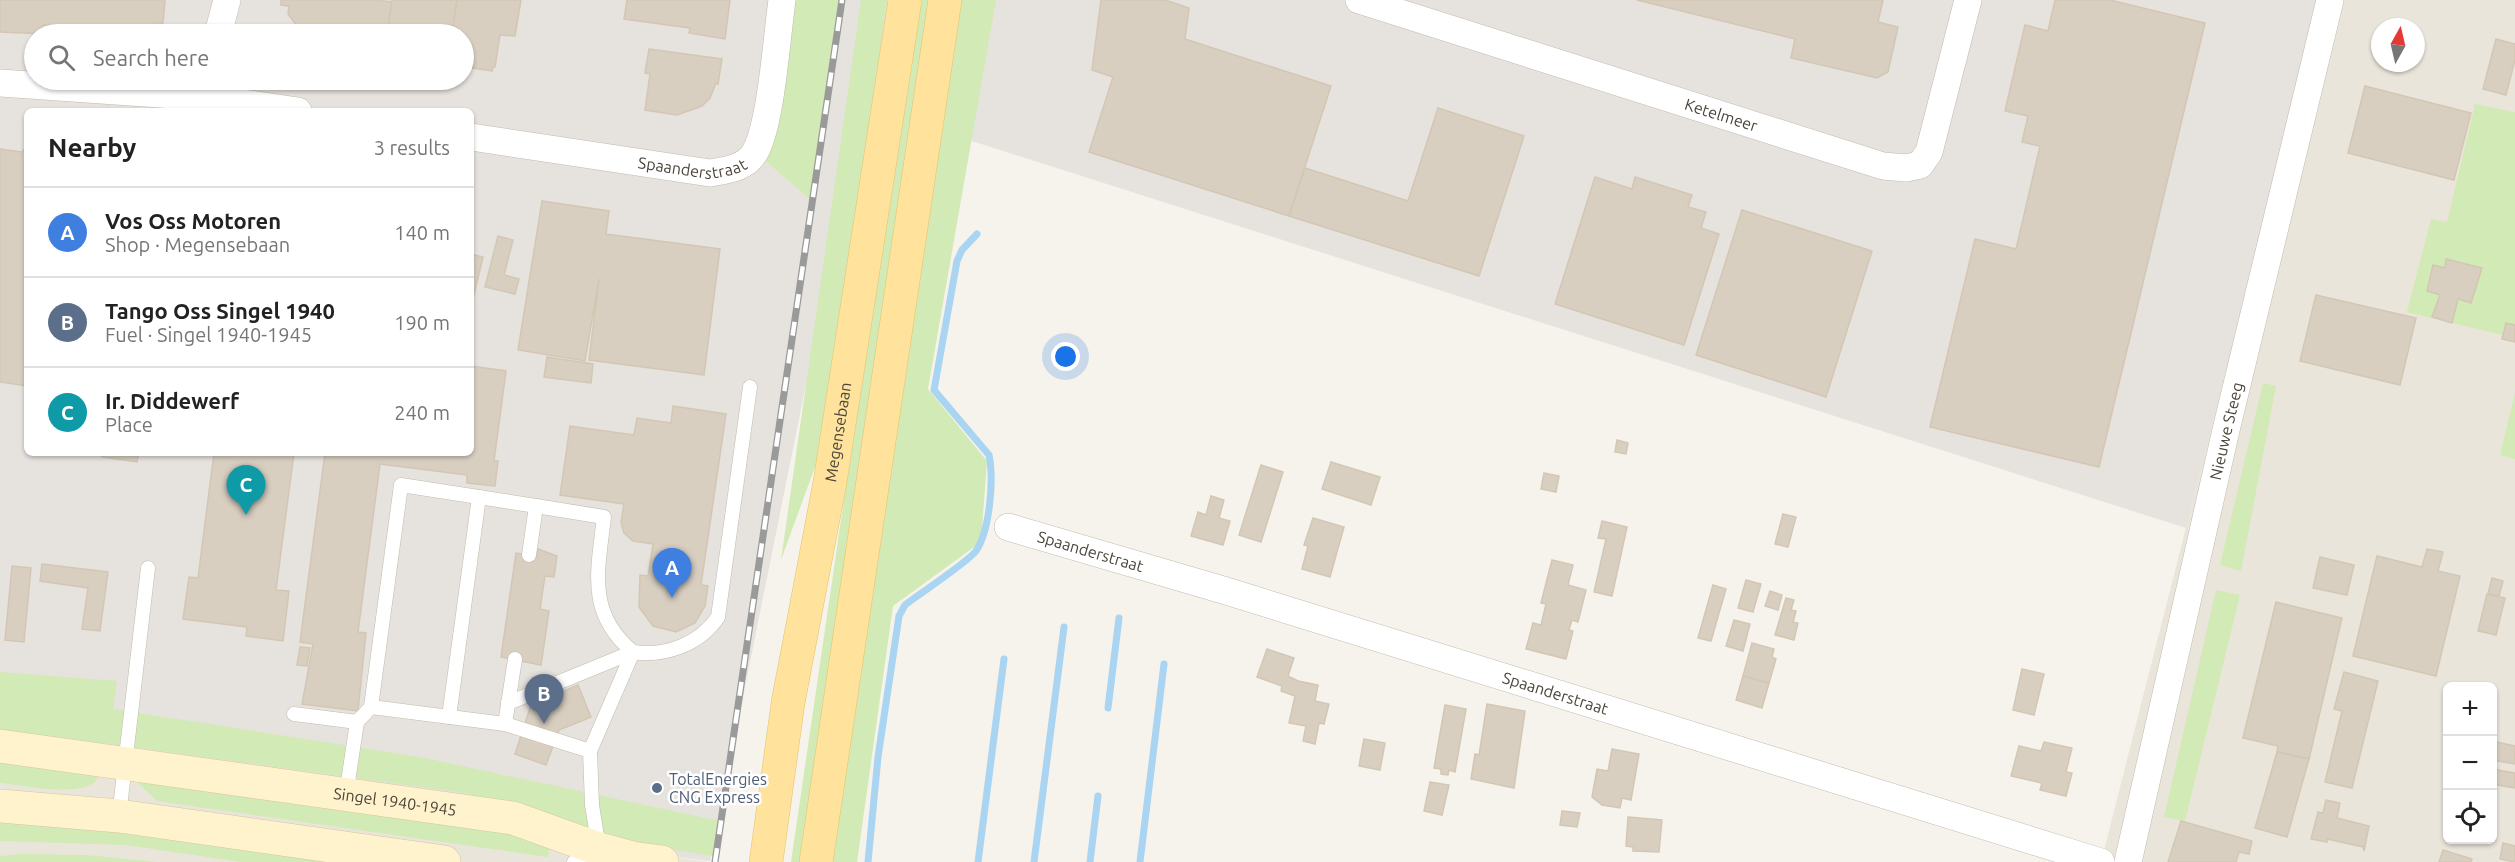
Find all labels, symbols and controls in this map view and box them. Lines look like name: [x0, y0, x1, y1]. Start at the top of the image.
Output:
north arrow: [2371, 18, 2425, 72]
search box: [24, 24, 474, 90]
icon: search: [45, 41, 78, 74]
text: Search here: [93, 45, 209, 70]
street label: Ketelmeer: [1683, 95, 1760, 135]
text: Nearby: [48, 133, 136, 162]
text: 3 results: [374, 136, 450, 159]
street label: Spaanderstraat: [637, 153, 750, 182]
text: Vos Oss Motoren: [105, 208, 281, 233]
text: A: [60, 221, 75, 244]
text: 140 m: [394, 221, 450, 244]
text: Shop · Megensebaan: [105, 233, 290, 256]
text: Tango Oss Singel 1940: [105, 298, 335, 323]
text: B: [61, 311, 74, 334]
text: 190 m: [394, 311, 450, 334]
text: Fuel · Singel 1940-1945: [105, 323, 312, 346]
your location: [1051, 342, 1080, 371]
street label: Nieuwe Steeg: [2206, 380, 2246, 482]
street label: Megensebaan: [821, 381, 854, 483]
text: Ir. Diddewerf: [105, 388, 239, 413]
text: C: [61, 401, 74, 424]
text: 240 m: [394, 401, 450, 424]
text: Place: [105, 413, 153, 436]
pin: C: [226, 466, 266, 515]
street label: Spaanderstraat: [1035, 527, 1146, 575]
pin: A: [652, 548, 692, 598]
street label: Spaanderstraat: [1500, 668, 1611, 718]
pin: B: [524, 674, 564, 724]
map controls: [2443, 682, 2497, 844]
button: +: [2443, 682, 2497, 736]
button: −: [2443, 736, 2497, 790]
place label: TotalEnergies CNG Express: [669, 770, 767, 806]
marker: TotalEnergies CNG Express: [650, 781, 664, 795]
street label: Singel 1940-1945: [332, 784, 458, 819]
button: locate: [2443, 790, 2497, 844]

